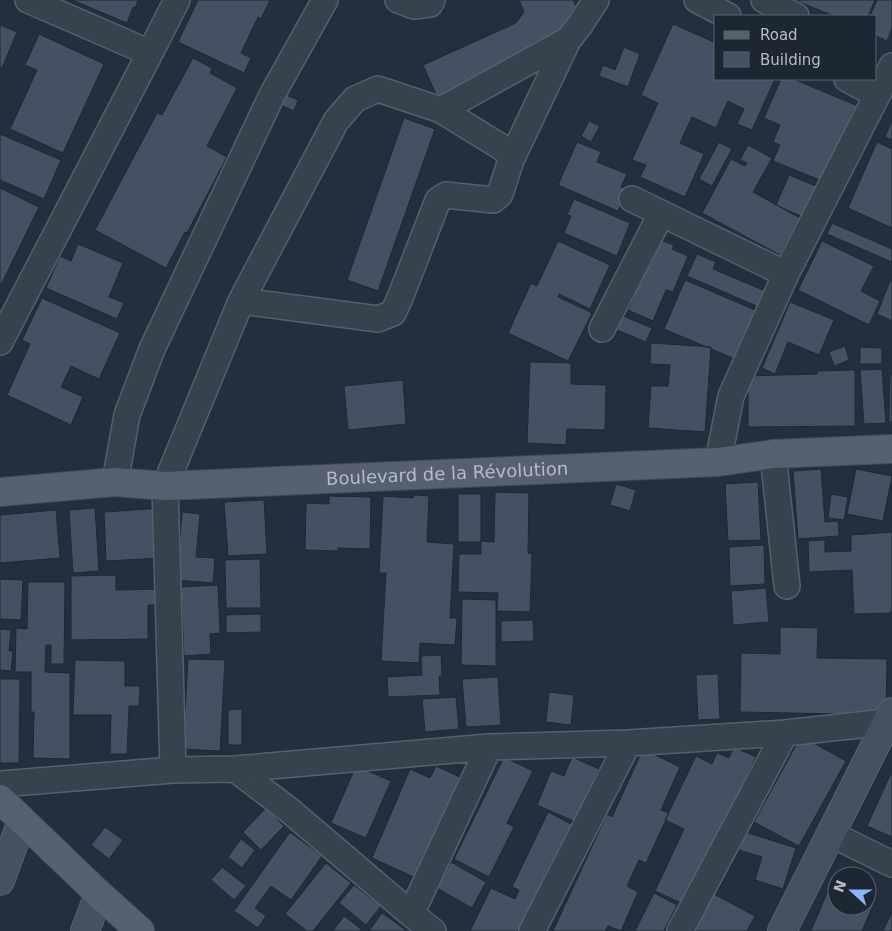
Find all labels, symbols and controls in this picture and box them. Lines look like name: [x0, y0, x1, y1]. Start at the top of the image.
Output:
legend: [714, 15, 877, 80]
text: Road: [760, 26, 798, 44]
text: Building: [760, 51, 821, 69]
street label: Boulevard de la Révolution: [326, 458, 569, 489]
north arrow: [827, 866, 877, 916]
text: N: [830, 878, 849, 895]

